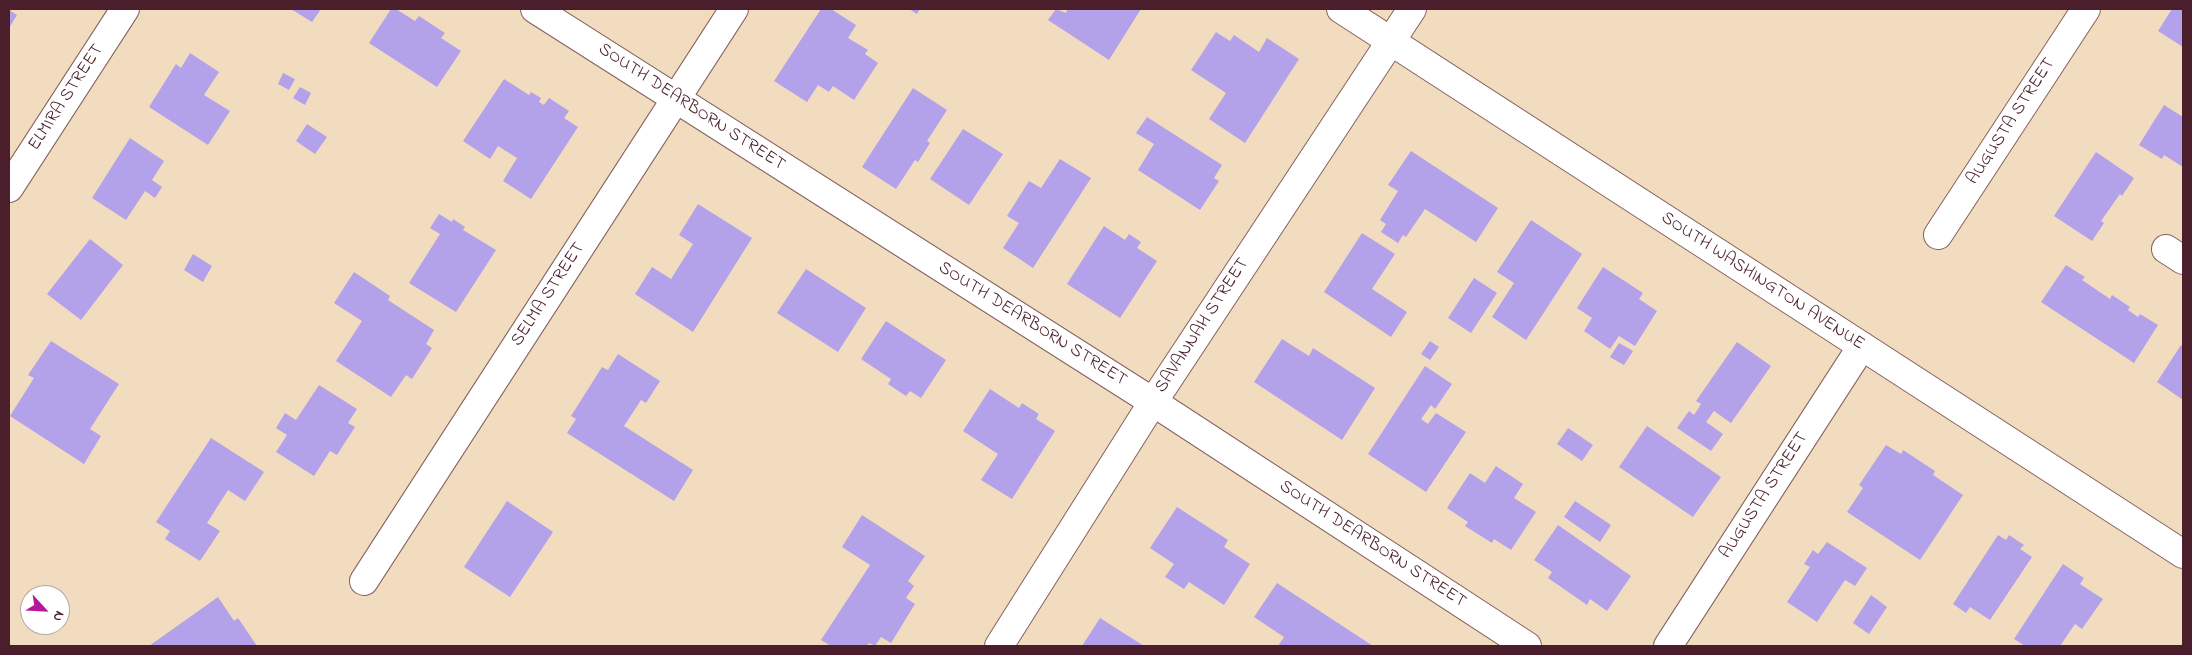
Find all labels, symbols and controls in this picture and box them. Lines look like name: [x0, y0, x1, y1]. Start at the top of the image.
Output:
street label: SOUTH DEARBORN STREET: [593, 39, 789, 177]
street label: ELMIRA STREET: [25, 41, 109, 155]
street label: AUGUSTA STREET: [1963, 55, 2061, 189]
street label: SOUTH WASHINGTON AVENUE: [1656, 208, 1868, 356]
street label: SELMA STREET: [507, 239, 591, 351]
street label: SAVANNAH STREET: [1151, 254, 1255, 398]
street label: SOUTH DEARBORN STREET: [934, 258, 1130, 392]
street label: AUGUSTA STREET: [1716, 429, 1814, 563]
street label: SOUTH DEARBORN STREET: [1274, 476, 1470, 614]
north arrow: [20, 585, 70, 635]
text: N: [47, 607, 70, 625]

